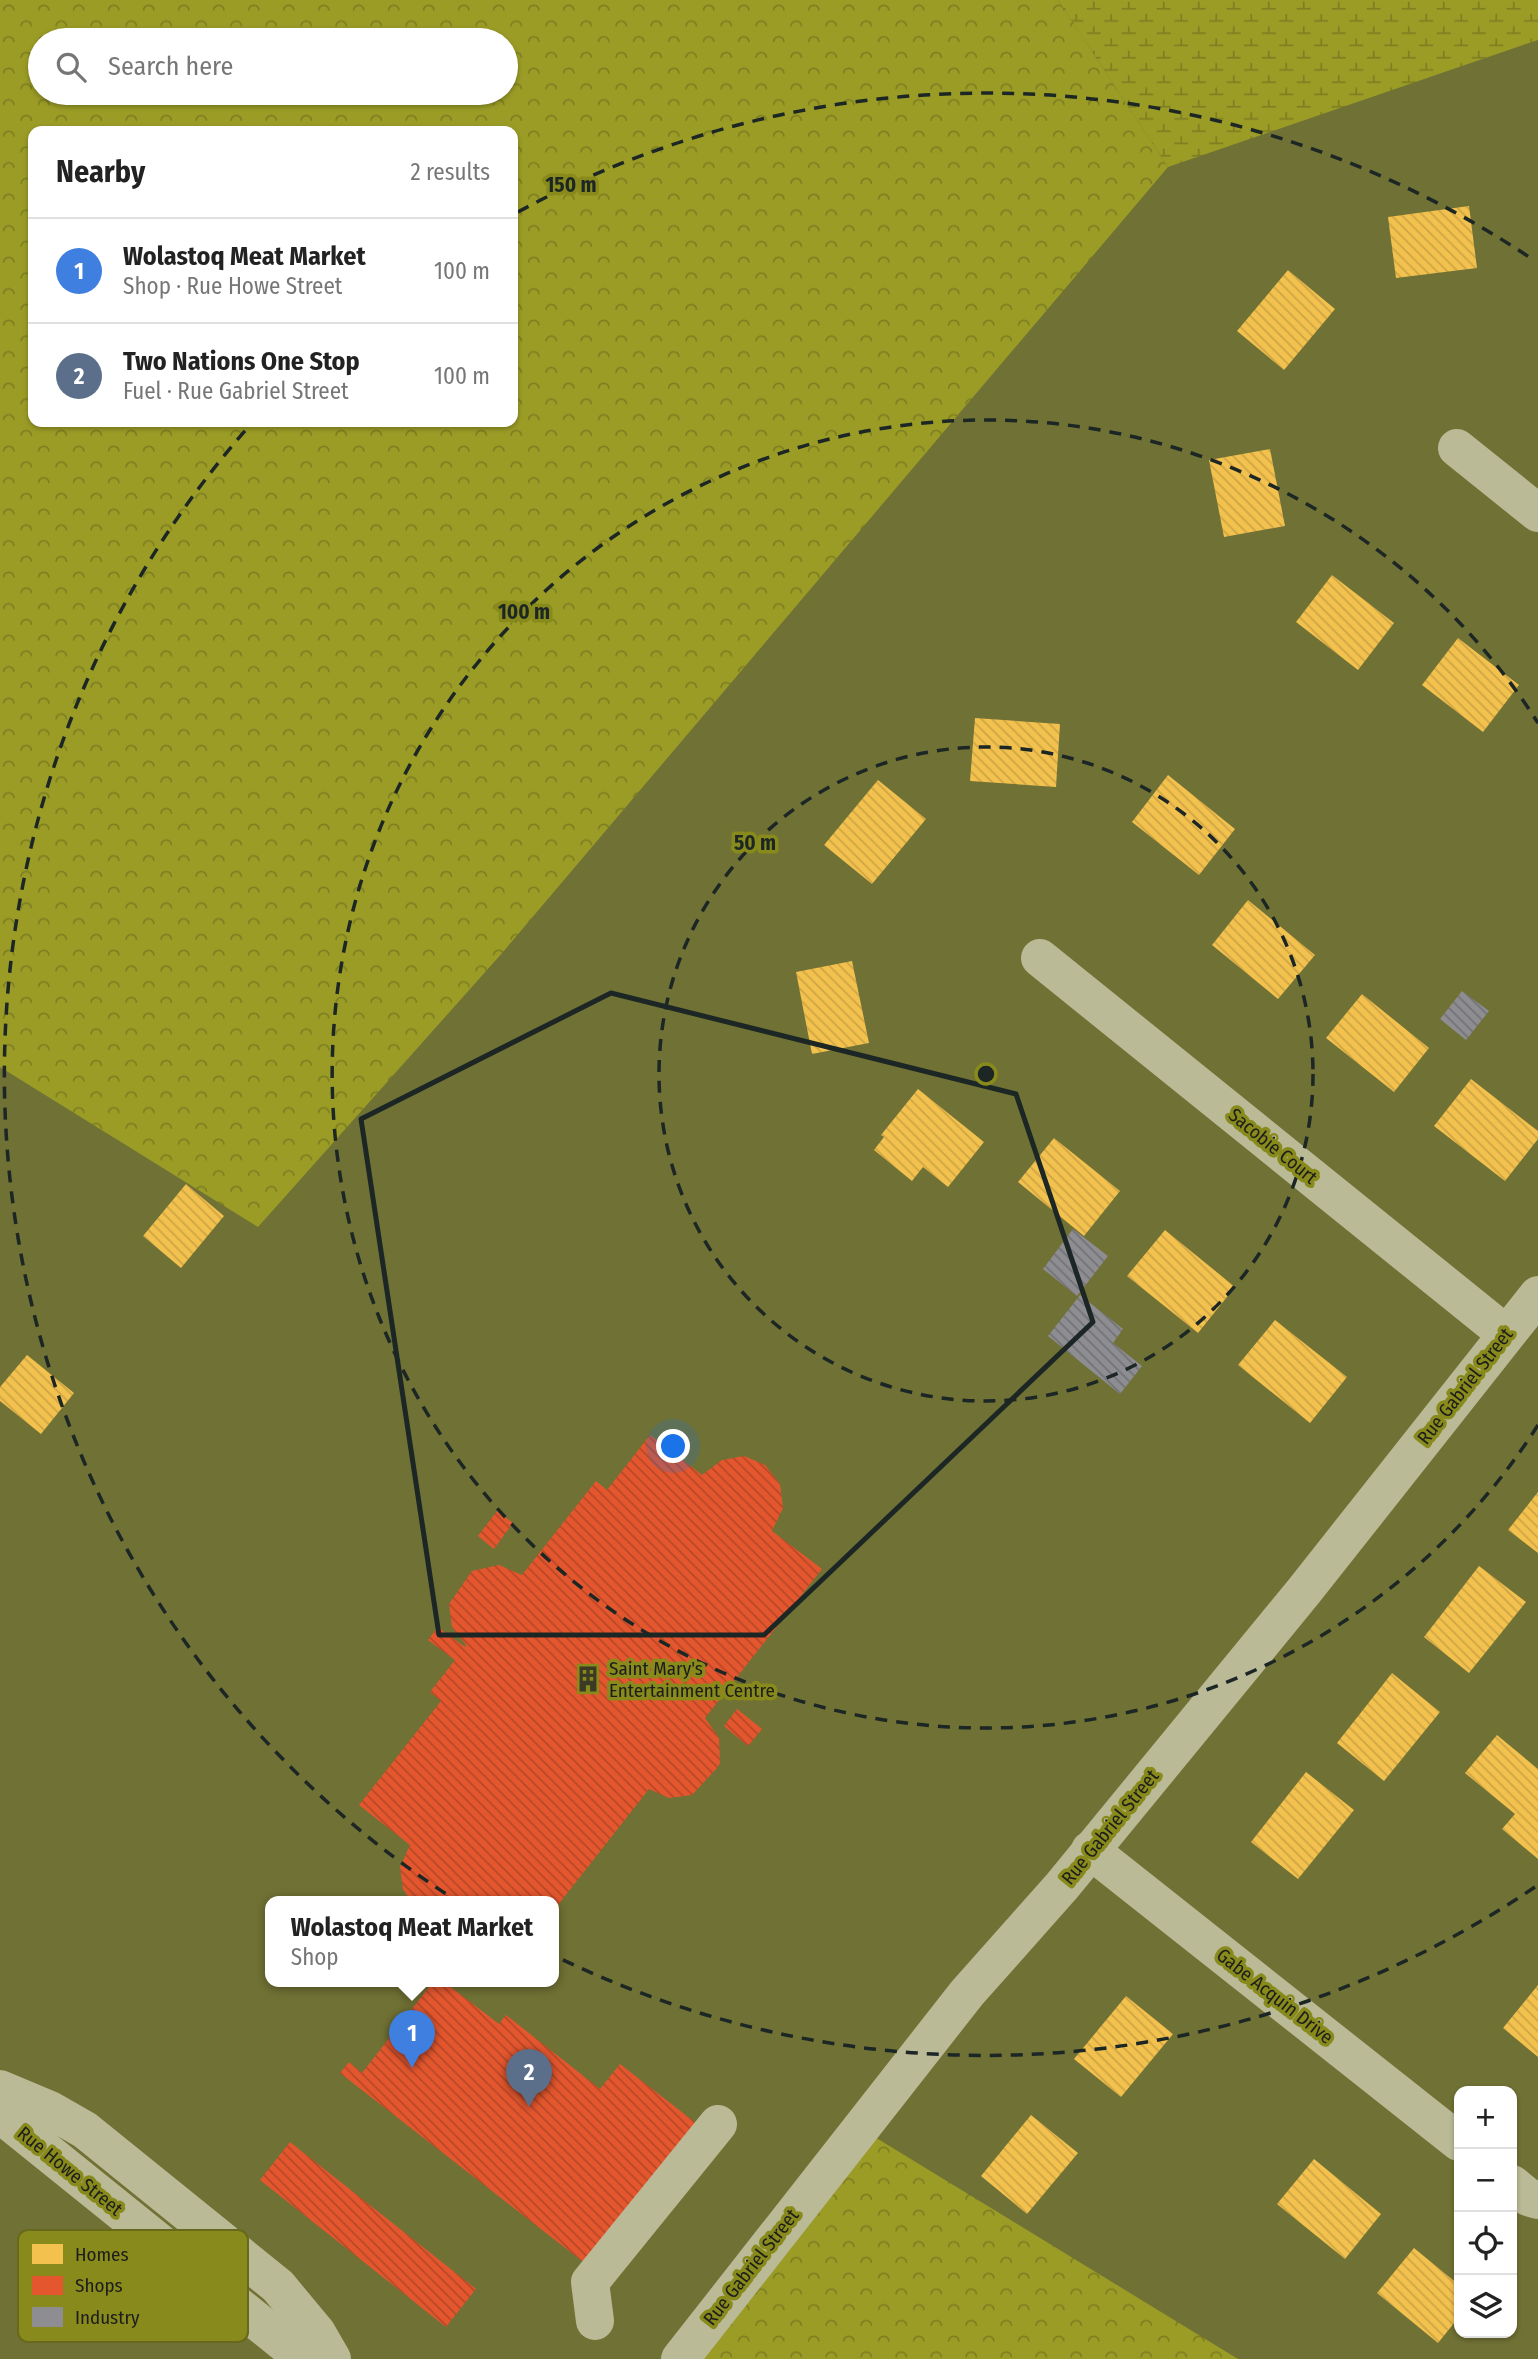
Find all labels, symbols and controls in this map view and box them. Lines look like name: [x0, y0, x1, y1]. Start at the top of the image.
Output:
search box: [28, 28, 518, 105]
icon: search: [52, 48, 90, 86]
text: Search here: [108, 51, 233, 82]
text: Nearby: [56, 154, 145, 190]
text: 2 results: [410, 158, 490, 186]
text: 150 m: [545, 172, 597, 198]
text: Wolastoq Meat Market: [123, 241, 366, 272]
text: 1: [74, 257, 84, 285]
text: 100 m: [434, 257, 490, 285]
text: Shop · Rue Howe Street: [123, 272, 342, 300]
text: Two Nations One Stop: [123, 346, 360, 377]
text: 2: [74, 362, 84, 390]
text: 100 m: [434, 362, 490, 390]
text: Fuel · Rue Gabriel Street: [123, 377, 349, 405]
text: 100 m: [498, 599, 550, 625]
text: 50 m: [734, 830, 776, 856]
centre of rings: [974, 1062, 998, 1086]
street label: Sacobie Court: [1224, 1103, 1323, 1189]
street label: Rue Gabriel Street: [1412, 1323, 1518, 1449]
your location: [656, 1429, 690, 1463]
place label: Saint Mary's Entertainment Centre: [609, 1657, 775, 1702]
building icon: Saint Mary's Entertainment Centre: [573, 1664, 603, 1694]
street label: Rue Gabriel Street: [1057, 1764, 1164, 1889]
popup: [265, 1896, 559, 1987]
text: Wolastoq Meat Market: [291, 1912, 533, 1943]
text: Shop: [291, 1943, 339, 1971]
street label: Gabe Acquin Drive: [1212, 1943, 1338, 2049]
pin: 1: [389, 2010, 435, 2068]
pin: 2: [506, 2049, 552, 2107]
map controls: [1454, 2086, 1517, 2338]
button: +: [1454, 2086, 1517, 2149]
street label: Rue Howe Street: [13, 2122, 128, 2221]
button: −: [1454, 2149, 1517, 2212]
street label: Rue Gabriel Street: [698, 2204, 804, 2330]
button: locate: [1454, 2212, 1517, 2275]
legend: [18, 2230, 248, 2342]
text: Homes: [75, 2243, 129, 2266]
text: Shops: [75, 2274, 123, 2297]
button: layers: [1454, 2275, 1517, 2338]
text: Industry: [75, 2306, 140, 2329]

